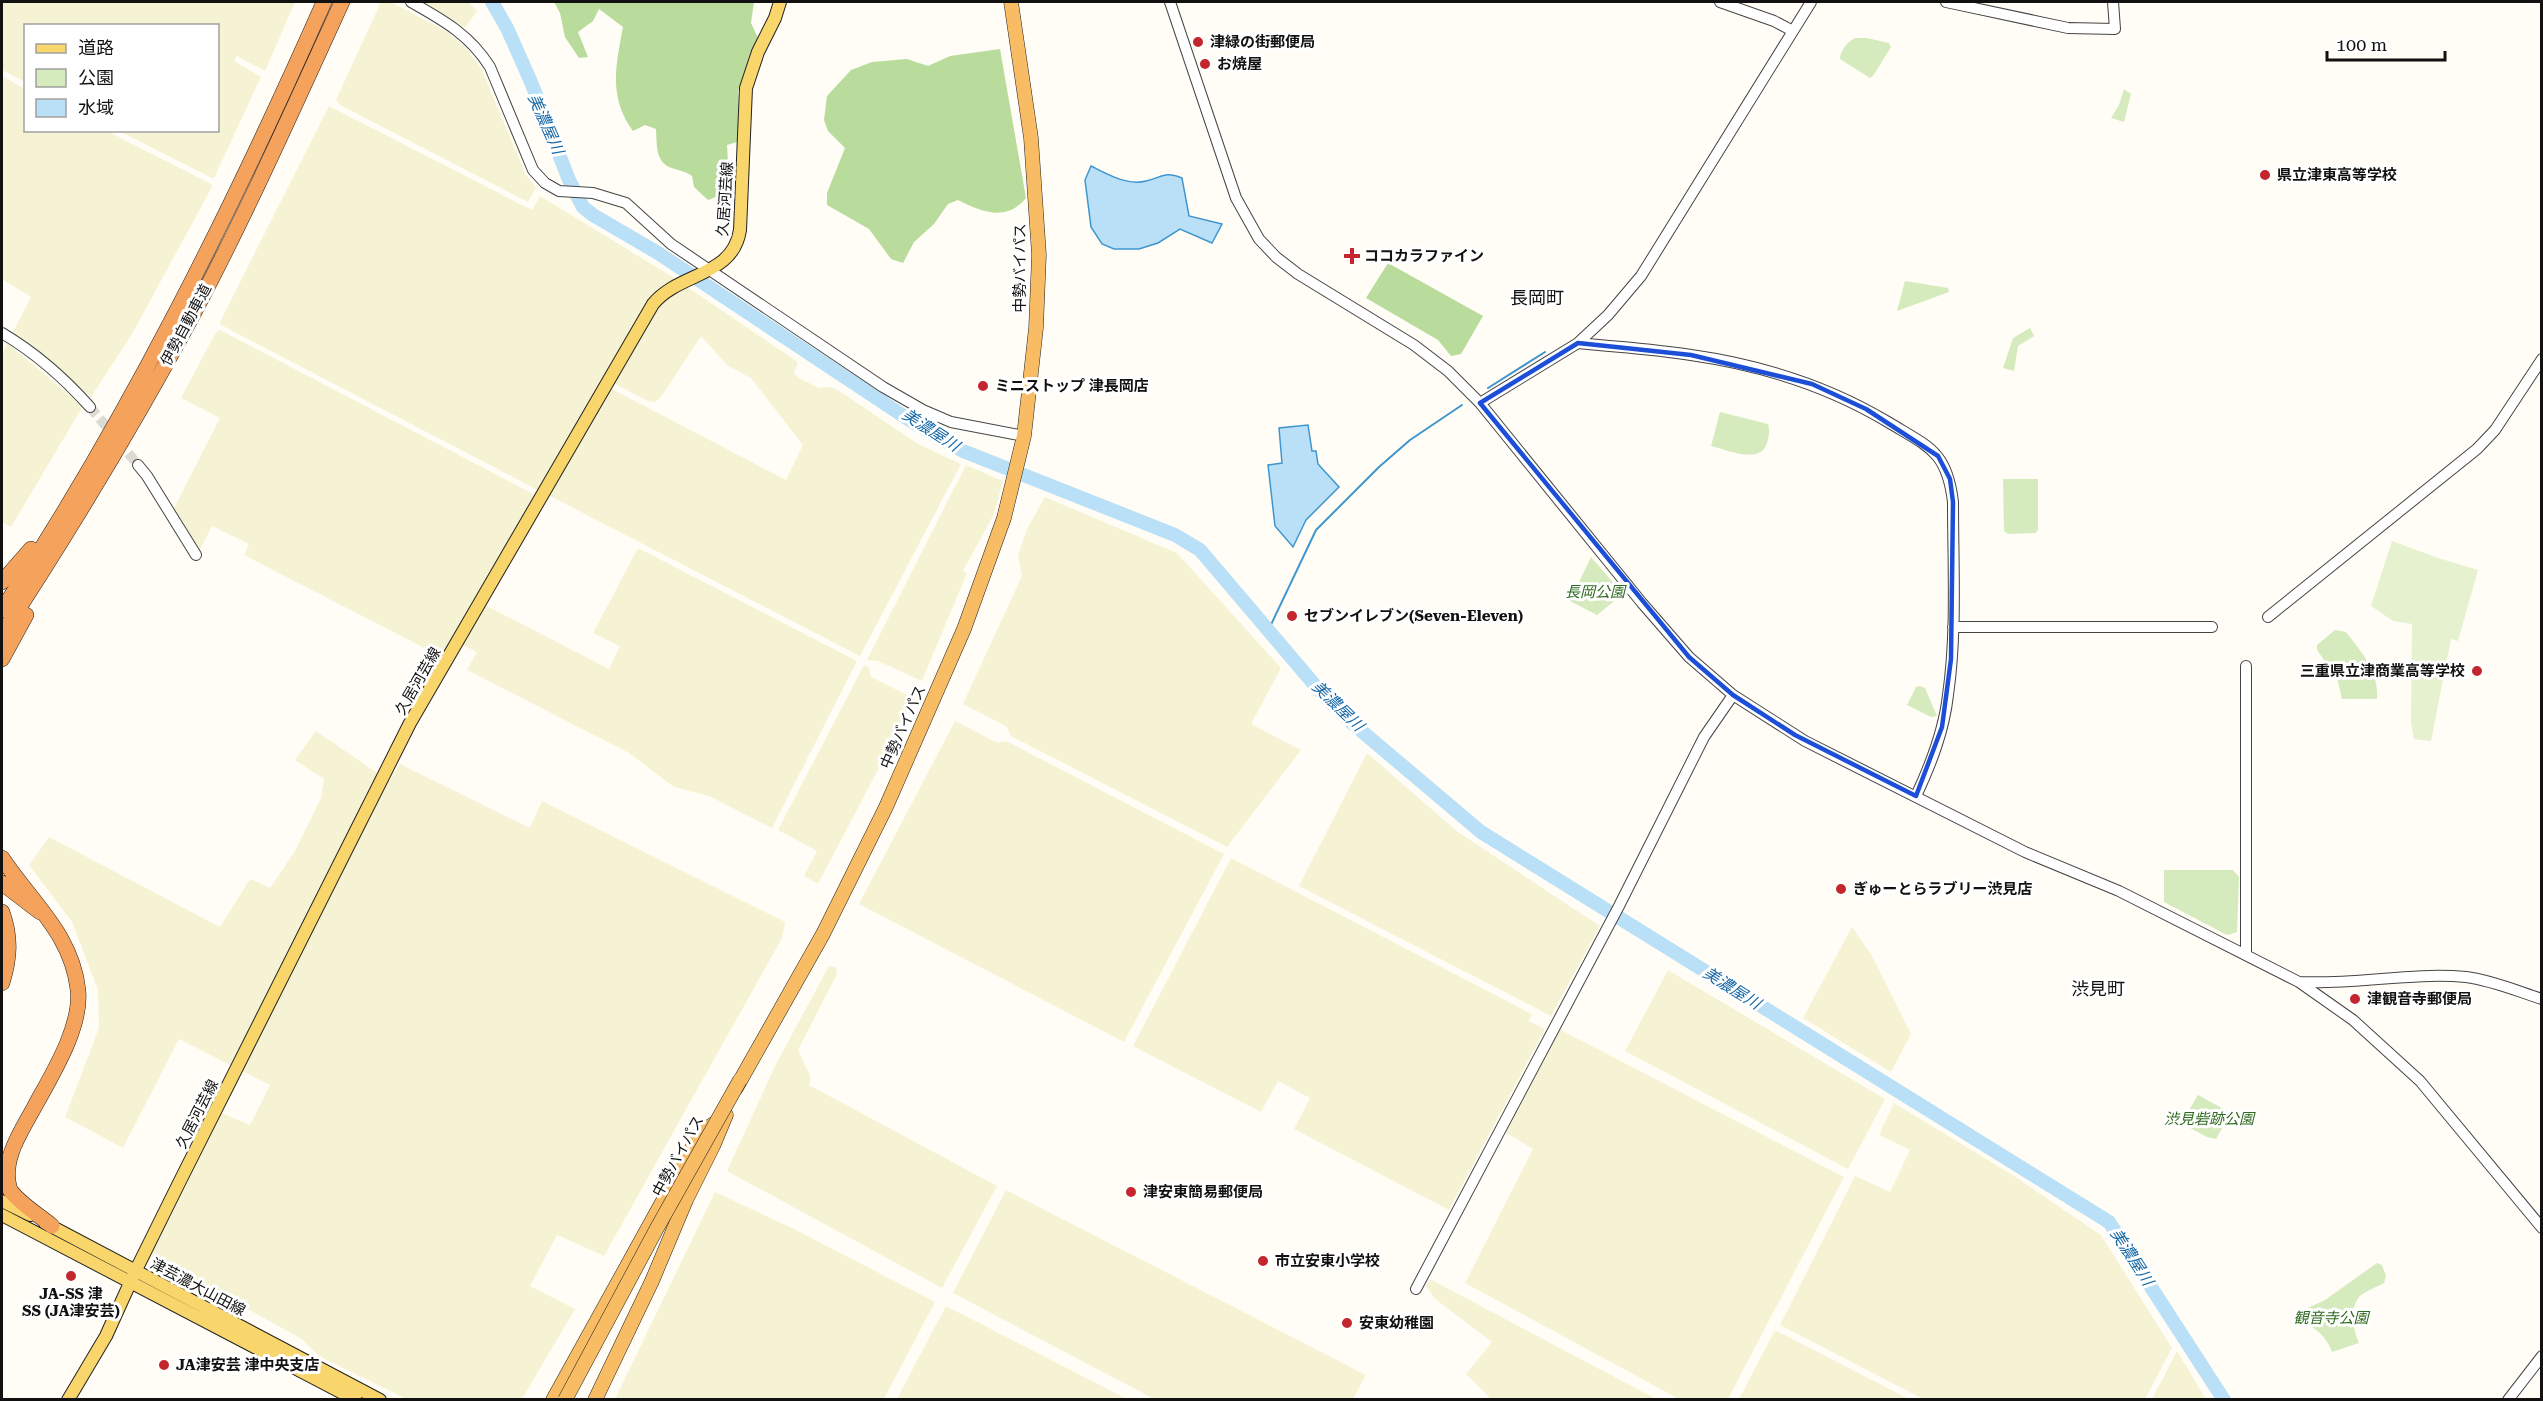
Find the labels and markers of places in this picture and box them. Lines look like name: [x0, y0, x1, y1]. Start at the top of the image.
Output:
place label: 津緑の街郵便局: [1210, 33, 1315, 51]
marker: 津緑の街郵便局: [1191, 35, 1205, 49]
place label: お焼屋: [1217, 55, 1262, 73]
marker: お焼屋: [1198, 57, 1212, 71]
place label: 県立津東高等学校: [2277, 166, 2397, 184]
marker: 県立津東高等学校: [2258, 168, 2272, 182]
place label: ココカラファイン: [1364, 247, 1484, 265]
marker: ココカラファイン: [1345, 249, 1359, 263]
place label: ミニストップ 津長岡店: [995, 377, 1149, 395]
marker: ミニストップ 津長岡店: [976, 379, 990, 393]
place label: セブンイレブン(Seven-Eleven): [1304, 607, 1523, 625]
marker: セブンイレブン(Seven-Eleven): [1285, 609, 1299, 623]
place label: 三重県立津商業高等学校: [2300, 662, 2465, 680]
marker: 三重県立津商業高等学校: [2470, 664, 2484, 678]
place label: ぎゅーとらラブリー渋見店: [1853, 880, 2033, 898]
marker: ぎゅーとらラブリー渋見店: [1834, 882, 1848, 896]
place label: 津観音寺郵便局: [2367, 990, 2472, 1008]
marker: 津観音寺郵便局: [2348, 992, 2362, 1006]
place label: 津安東簡易郵便局: [1143, 1183, 1263, 1201]
marker: 津安東簡易郵便局: [1124, 1185, 1138, 1199]
place label: 市立安東小学校: [1275, 1252, 1380, 1270]
marker: 市立安東小学校: [1256, 1254, 1270, 1268]
marker: JA-SS 津 SS (JA津安芸): [64, 1269, 78, 1283]
place label: JA-SS 津 SS (JA津安芸): [22, 1285, 120, 1320]
place label: 安東幼稚園: [1359, 1314, 1434, 1332]
marker: 安東幼稚園: [1340, 1316, 1354, 1330]
place label: JA津安芸 津中央支店: [176, 1356, 319, 1374]
marker: JA津安芸 津中央支店: [157, 1358, 171, 1372]

